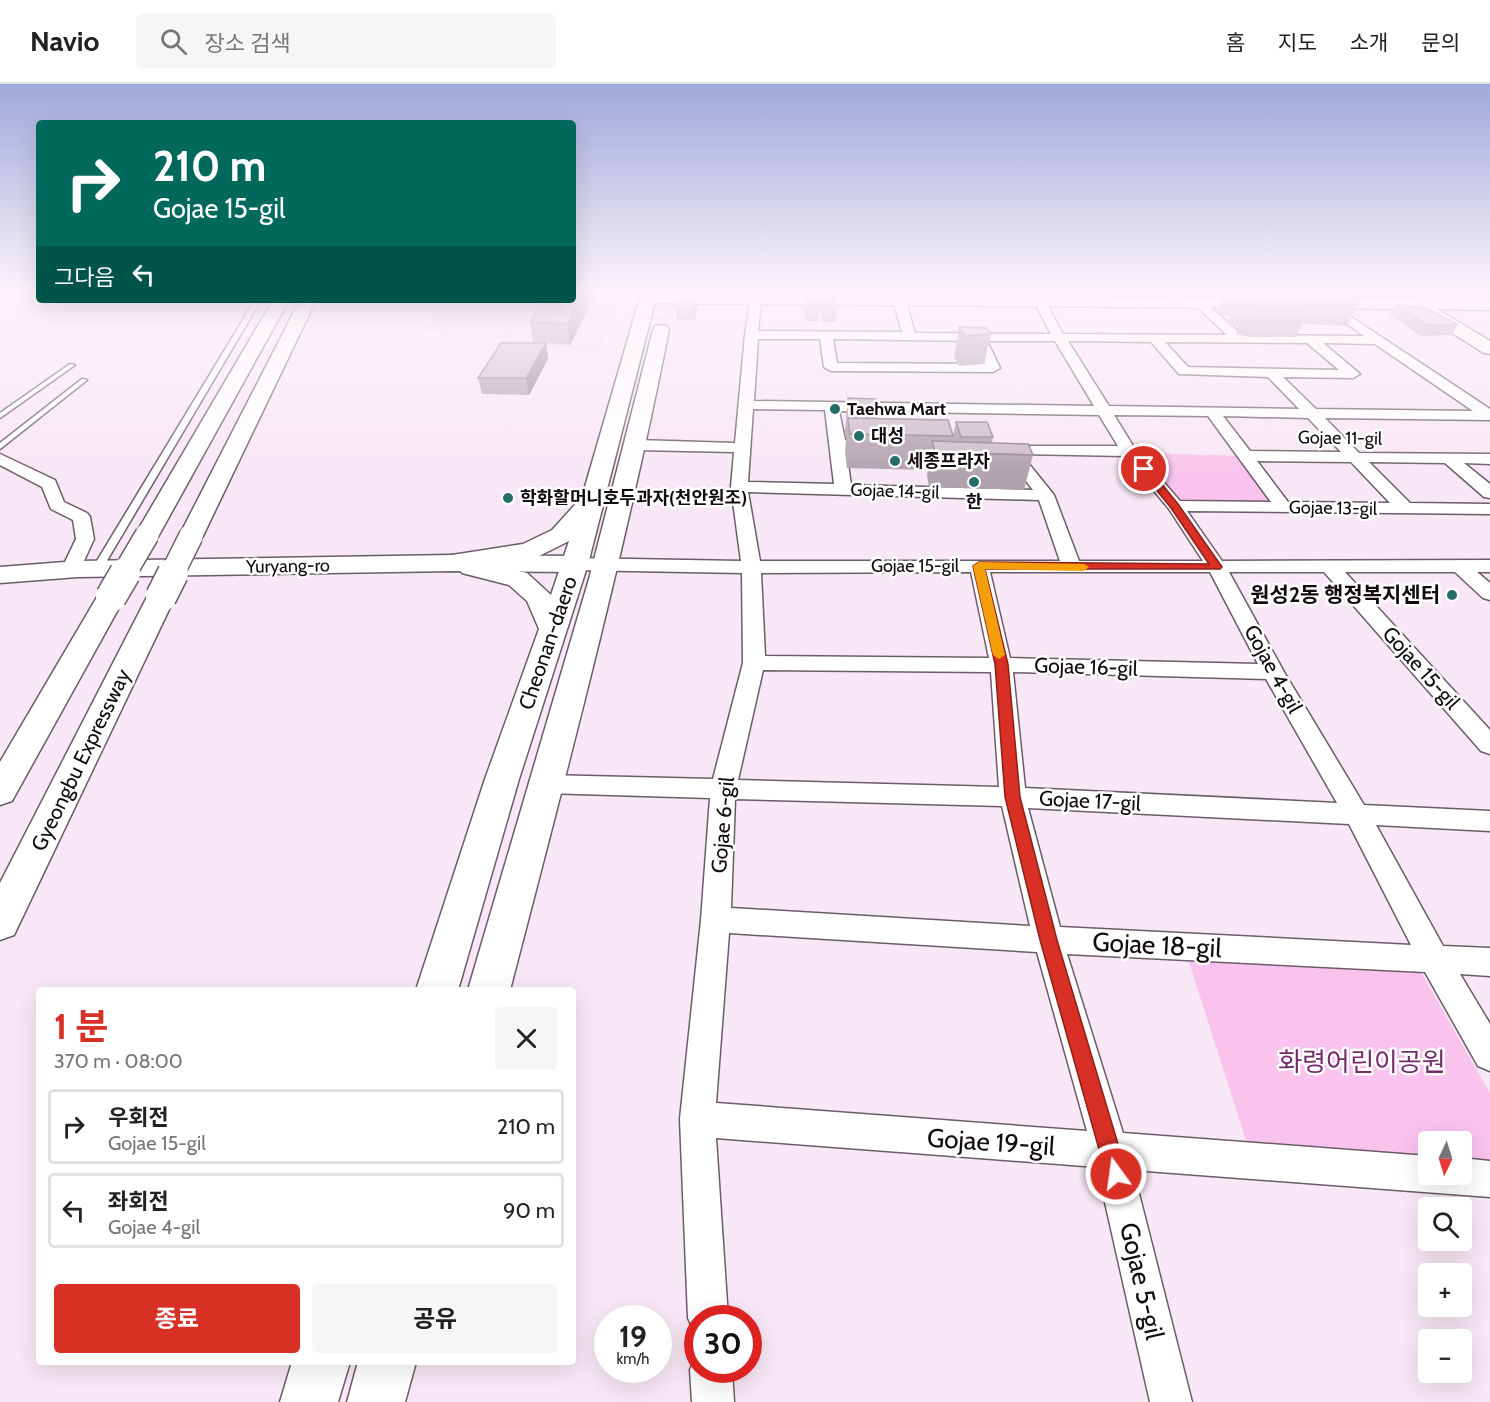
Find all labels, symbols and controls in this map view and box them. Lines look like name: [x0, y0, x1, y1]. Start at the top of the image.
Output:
search box: [136, 14, 556, 68]
text: Navio: [30, 24, 100, 58]
icon: search: [157, 25, 190, 58]
text: 장소 검색: [205, 30, 290, 57]
text: 홈: [1226, 30, 1245, 55]
text: 지도: [1278, 30, 1317, 55]
text: 소개: [1350, 30, 1388, 55]
text: 문의: [1421, 30, 1460, 55]
text: 210 m: [153, 140, 266, 192]
icon: right: [54, 144, 132, 222]
text: Gojae 15-gil: [153, 192, 285, 225]
icon: left: [127, 258, 160, 291]
text: 그다음: [54, 264, 115, 291]
place label: Taehwa Mart: [847, 398, 946, 420]
marker: Taehwa Mart: [828, 402, 842, 416]
place label: 대성: [871, 425, 904, 447]
street label: Gojae 11-gil: [1298, 426, 1383, 450]
marker: 대성: [852, 429, 866, 443]
pin: [1118, 443, 1169, 494]
place label: 세종프라자: [907, 450, 990, 472]
icon: arrive: [1127, 452, 1160, 485]
marker: 세종프라자: [888, 454, 902, 468]
marker: 한: [967, 475, 981, 489]
street label: Gojae 14-gil: [850, 478, 941, 504]
place label: 학화할머니호두과자(천안원조): [520, 487, 747, 509]
marker: 학화할머니호두과자(천안원조): [501, 491, 515, 505]
place label: 한: [966, 491, 983, 513]
street label: Gojae 13-gil: [1289, 496, 1378, 520]
street label: Yuryang-ro: [245, 554, 330, 578]
street label: Gojae 15-gil: [871, 555, 960, 577]
street label: Cheonan-daero: [513, 573, 582, 713]
place label: 원성2동 행정복지센터: [1250, 582, 1440, 607]
marker: 원성2동 행정복지센터: [1445, 588, 1459, 602]
street label: Gojae 4-gil: [1238, 620, 1308, 718]
street label: Gojae 15-gil: [1377, 621, 1465, 715]
street label: Gojae 16-gil: [1034, 652, 1138, 682]
street label: Gyeongbu Expressway: [26, 664, 136, 855]
street label: Gojae 6-gil: [706, 776, 740, 874]
street label: Gojae 17-gil: [1038, 785, 1142, 817]
street label: Gojae 18-gil: [1092, 926, 1222, 964]
text: 1 분: [54, 1004, 109, 1048]
button: close: [495, 1007, 558, 1070]
park label: 화령어린이공원: [1278, 1046, 1446, 1078]
text: 370 m · 08:00: [54, 1049, 183, 1073]
text: 우회전: [108, 1104, 169, 1131]
icon: right: [57, 1110, 90, 1143]
text: 210 m: [497, 1113, 555, 1140]
street label: Gojae 19-gil: [926, 1122, 1056, 1162]
text: Gojae 15-gil: [108, 1131, 206, 1155]
north arrow: [1418, 1131, 1472, 1185]
map controls: [1418, 1131, 1472, 1383]
position arrow: [1084, 1142, 1148, 1206]
text: 좌회전: [108, 1188, 169, 1215]
icon: left: [57, 1194, 90, 1227]
text: 90 m: [503, 1197, 555, 1224]
button: search: [1418, 1197, 1472, 1251]
text: Gojae 4-gil: [108, 1215, 200, 1239]
street label: Gojae 5-gil: [1113, 1219, 1171, 1343]
button: +: [1418, 1263, 1472, 1317]
button: 종료: [54, 1284, 300, 1353]
button: 공유: [312, 1284, 558, 1353]
speed limit sign: 30: [684, 1305, 762, 1383]
text: 19: [619, 1318, 647, 1355]
button: −: [1418, 1329, 1472, 1383]
text: km/h: [617, 1350, 649, 1368]

